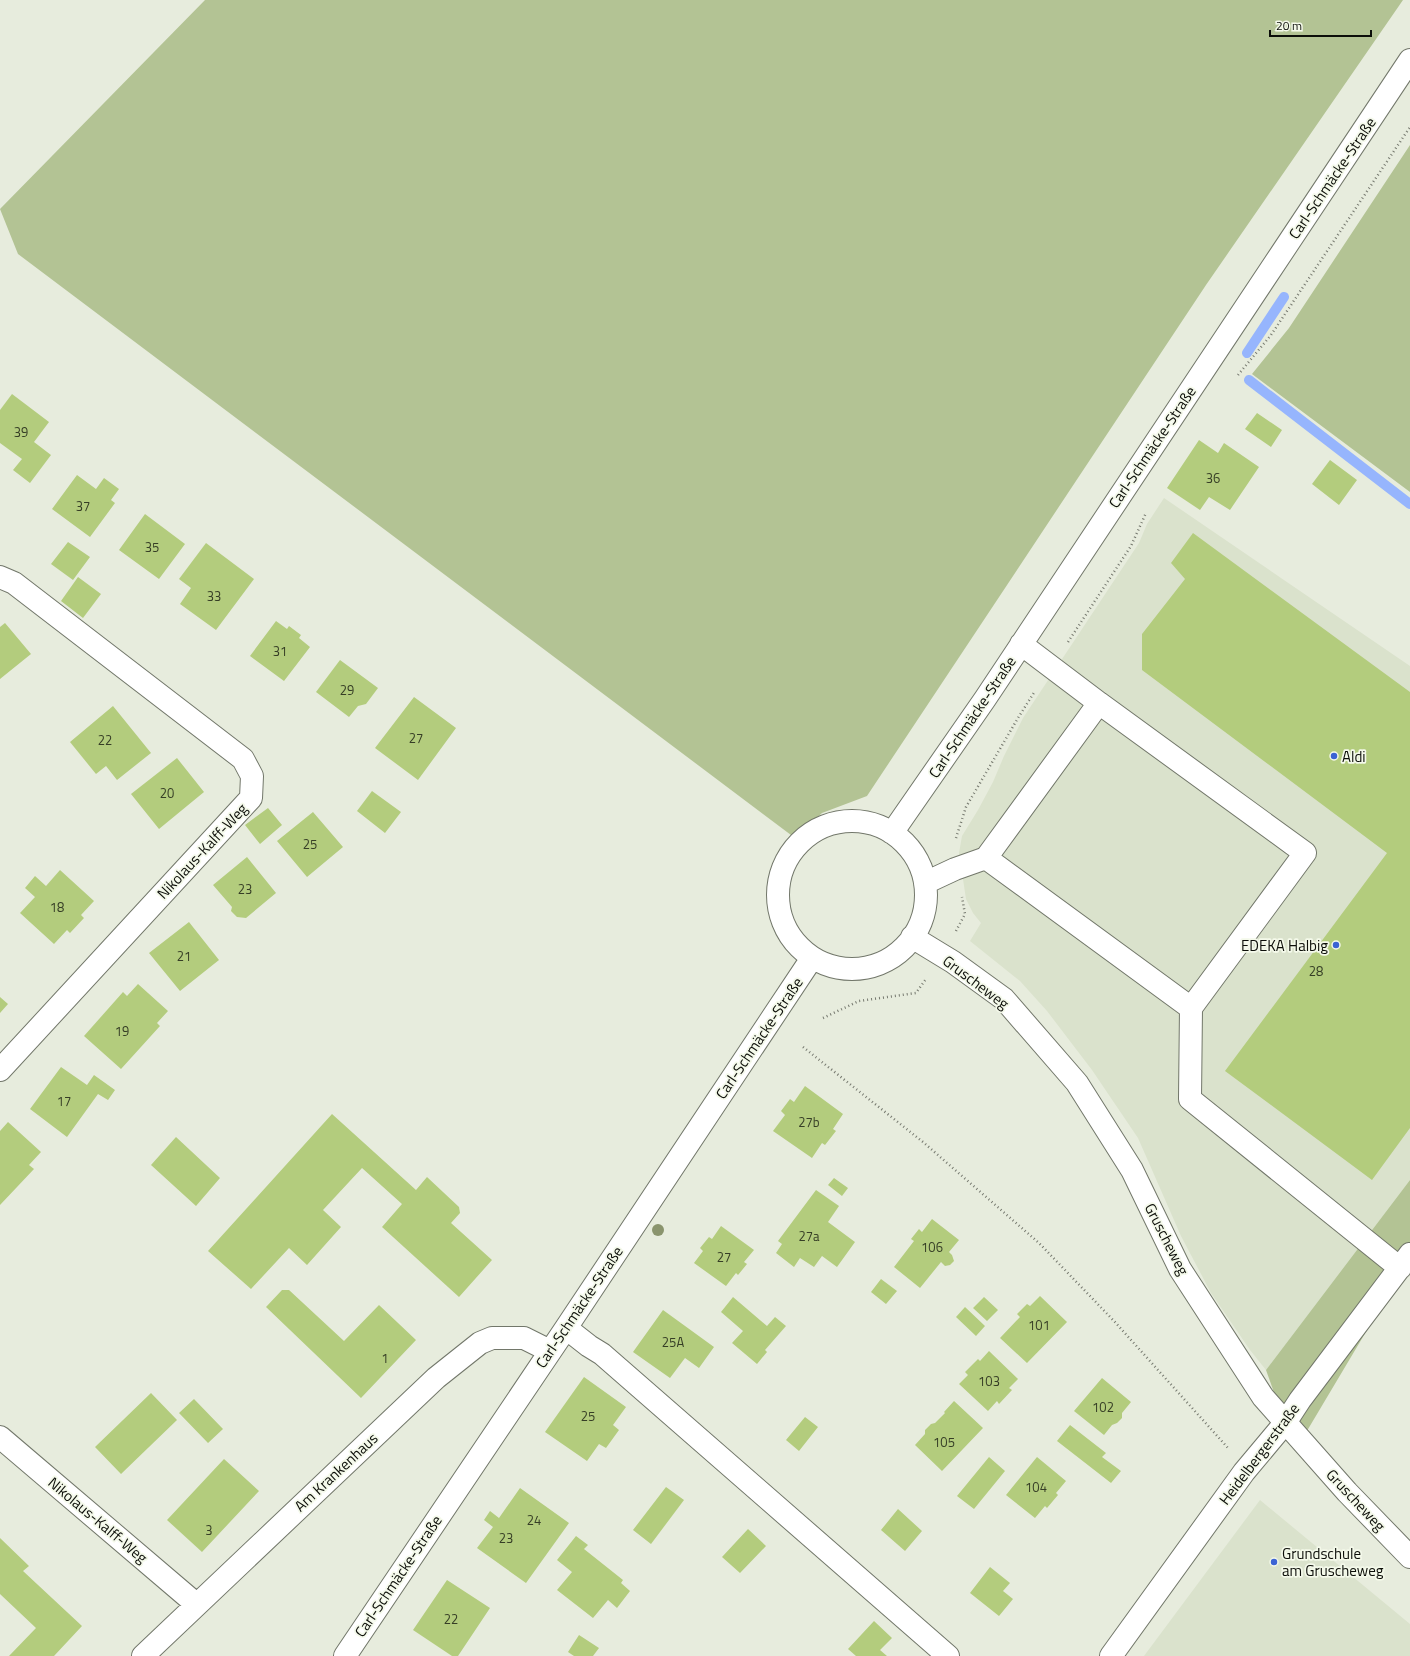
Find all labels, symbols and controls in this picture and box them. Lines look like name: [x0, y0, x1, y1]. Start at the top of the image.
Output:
scale bar: [1270, 12, 1371, 38]
text: 20 m: [1276, 16, 1302, 35]
street label: Carl-Schmäcke-Straße: [1283, 112, 1381, 244]
street label: Carl-Schmäcke-Straße: [1103, 381, 1201, 513]
house number: 39: [14, 422, 28, 442]
house number: 36: [1206, 468, 1220, 488]
house number: 37: [76, 496, 90, 516]
house number: 35: [145, 537, 159, 557]
house number: 33: [207, 586, 221, 606]
house number: 31: [273, 641, 287, 661]
street label: Carl-Schmäcke-Straße: [923, 651, 1021, 783]
house number: 29: [340, 680, 354, 700]
house number: 27: [409, 728, 423, 748]
house number: 22: [98, 730, 112, 750]
place label: Aldi: [1342, 745, 1366, 768]
marker: Aldi: [1329, 751, 1339, 761]
house number: 20: [160, 783, 174, 803]
street label: Nikolaus-Kalff-Weg: [151, 798, 253, 904]
house number: 25: [303, 834, 317, 854]
house number: 23: [238, 879, 252, 899]
house number: 18: [50, 897, 64, 917]
place label: EDEKA Halbig: [1241, 934, 1328, 957]
marker: EDEKA Halbig: [1331, 940, 1341, 950]
house number: 21: [177, 946, 191, 966]
street label: Gruscheweg: [938, 949, 1014, 1015]
house number: 28: [1309, 961, 1323, 981]
street label: Carl-Schmäcke-Straße: [710, 972, 808, 1104]
house number: 19: [115, 1021, 129, 1041]
house number: 17: [57, 1091, 71, 1111]
house number: 27b: [798, 1112, 820, 1132]
street label: Gruscheweg: [1139, 1199, 1195, 1279]
house number: 27a: [798, 1226, 820, 1246]
house number: 106: [921, 1237, 943, 1257]
street label: Carl-Schmäcke-Straße: [530, 1241, 628, 1373]
house number: 27: [717, 1247, 731, 1267]
house number: 101: [1028, 1315, 1050, 1335]
house number: 25A: [662, 1332, 684, 1352]
house number: 1: [381, 1348, 389, 1368]
house number: 103: [978, 1371, 1000, 1391]
house number: 102: [1092, 1397, 1114, 1417]
street label: Heidelbergerstraße: [1213, 1398, 1305, 1510]
house number: 25: [581, 1406, 595, 1426]
street label: Am Krankenhaus: [289, 1427, 383, 1517]
house number: 105: [933, 1432, 955, 1452]
street label: Gruscheweg: [1321, 1464, 1391, 1537]
street label: Nikolaus-Kalff-Weg: [43, 1471, 153, 1569]
house number: 104: [1025, 1477, 1047, 1497]
street label: Carl-Schmäcke-Straße: [349, 1510, 447, 1642]
house number: 24: [527, 1510, 541, 1530]
house number: 3: [205, 1520, 213, 1540]
house number: 23: [499, 1528, 513, 1548]
place label: Grundschule am Gruscheweg: [1282, 1542, 1384, 1582]
marker: Grundschule am Gruscheweg: [1269, 1557, 1279, 1567]
house number: 22: [444, 1609, 458, 1629]

